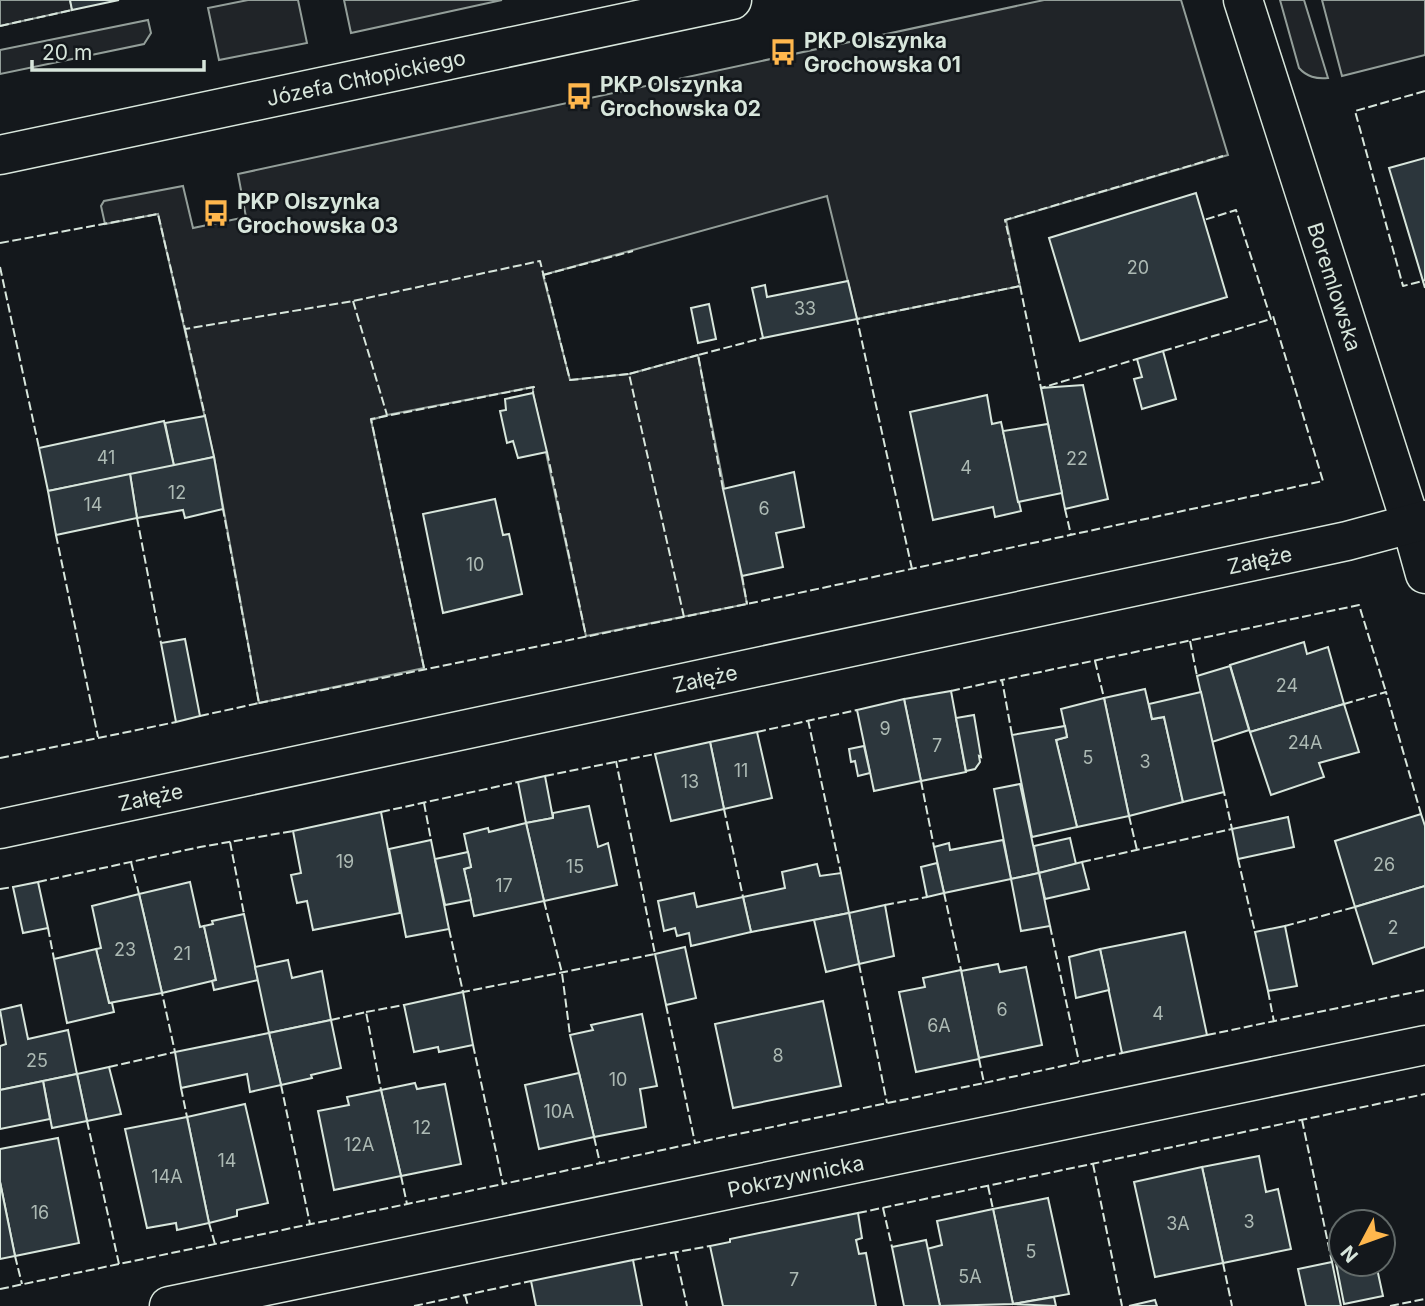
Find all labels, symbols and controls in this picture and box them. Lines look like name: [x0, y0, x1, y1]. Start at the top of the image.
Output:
scale bar: [32, 28, 203, 72]
place label: PKP Olszynka Grochowska 01: [804, 28, 961, 77]
bus stop icon: PKP Olszynka Grochowska 01: [768, 37, 798, 67]
text: 20 m: [42, 40, 92, 65]
street label: Józefa Chłopickiego: [264, 44, 468, 111]
place label: PKP Olszynka Grochowska 02: [600, 72, 761, 121]
bus stop icon: PKP Olszynka Grochowska 02: [564, 81, 594, 111]
place label: PKP Olszynka Grochowska 03: [237, 189, 398, 238]
bus stop icon: PKP Olszynka Grochowska 03: [201, 198, 231, 228]
street label: Boremlowska: [1303, 219, 1367, 354]
house number: 20: [1127, 257, 1149, 278]
house number: 33: [794, 298, 816, 319]
house number: 41: [97, 447, 115, 468]
house number: 22: [1066, 448, 1088, 469]
house number: 4: [960, 457, 972, 478]
house number: 12: [168, 482, 186, 503]
house number: 14: [84, 494, 102, 515]
house number: 6: [758, 498, 770, 519]
street label: Załęże: [1225, 541, 1294, 579]
house number: 10: [466, 554, 484, 575]
street label: Załęże: [670, 659, 740, 697]
house number: 24: [1276, 675, 1298, 696]
house number: 9: [879, 718, 891, 739]
house number: 24A: [1288, 732, 1322, 753]
house number: 7: [932, 735, 942, 756]
house number: 5: [1083, 747, 1093, 768]
house number: 3: [1139, 751, 1151, 772]
house number: 11: [734, 760, 748, 781]
house number: 13: [681, 771, 699, 792]
street label: Załęże: [116, 778, 185, 816]
house number: 19: [336, 851, 354, 872]
house number: 26: [1373, 854, 1395, 875]
house number: 15: [566, 856, 584, 877]
house number: 17: [495, 875, 513, 896]
house number: 2: [1388, 917, 1398, 938]
house number: 23: [114, 939, 136, 960]
house number: 21: [173, 943, 191, 964]
house number: 6: [996, 999, 1008, 1020]
house number: 4: [1152, 1003, 1164, 1024]
house number: 6A: [927, 1015, 951, 1036]
house number: 8: [772, 1045, 784, 1066]
house number: 25: [26, 1050, 48, 1071]
house number: 10: [609, 1069, 627, 1090]
house number: 10A: [543, 1101, 575, 1122]
house number: 12: [413, 1117, 431, 1138]
house number: 12A: [344, 1134, 374, 1155]
street label: Pokrzywnicka: [725, 1149, 866, 1202]
house number: 14: [218, 1150, 236, 1171]
house number: 14A: [151, 1166, 183, 1187]
house number: 16: [31, 1202, 49, 1223]
north arrow: [1327, 1208, 1397, 1278]
house number: 3: [1243, 1211, 1255, 1232]
house number: 3A: [1166, 1213, 1190, 1234]
house number: 5: [1026, 1241, 1036, 1262]
text: N: [1336, 1241, 1363, 1267]
house number: 5A: [958, 1266, 982, 1287]
house number: 7: [789, 1269, 799, 1290]

